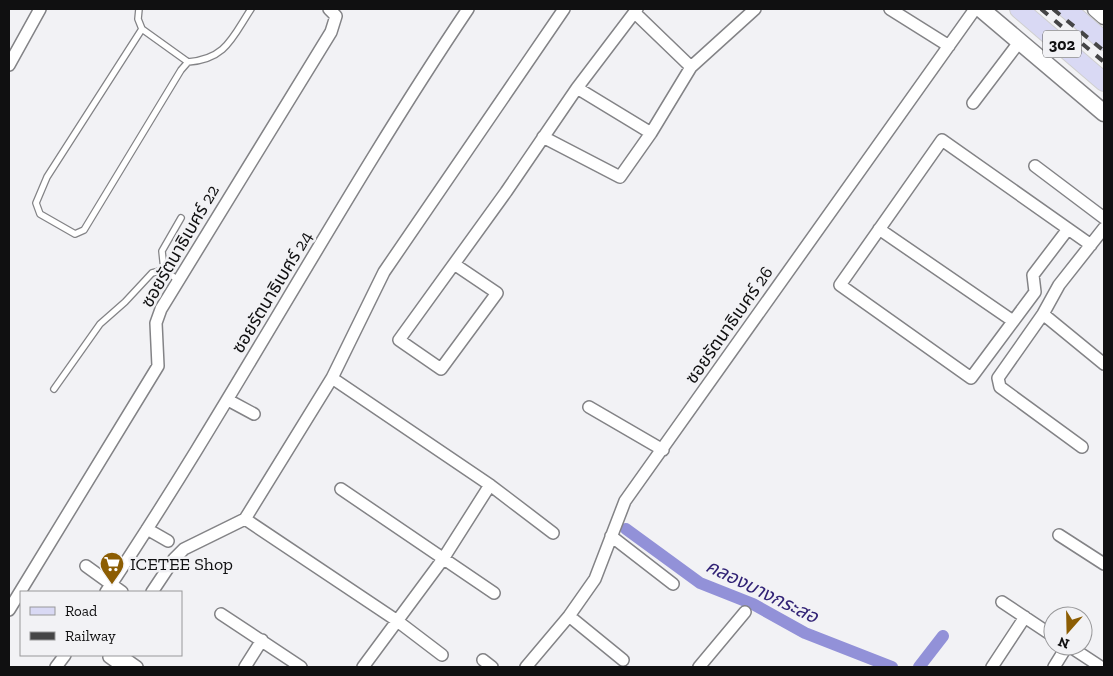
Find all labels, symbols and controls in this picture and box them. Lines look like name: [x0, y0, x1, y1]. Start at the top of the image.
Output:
road number: 302: [1043, 31, 1081, 58]
street label: ซอยรัตนาธิเบศร์ 22: [136, 181, 224, 311]
street label: ซอยรัตนาธิเบศร์ 24: [227, 227, 317, 357]
street label: ซอยรัตนาธิเบศร์ 26: [680, 262, 778, 388]
supermarket icon: ICETEE Shop: [99, 551, 125, 585]
place label: ICETEE Shop: [130, 553, 233, 575]
water label: คลองบางกระสอ: [702, 554, 823, 629]
legend: [20, 591, 182, 656]
text: Road: [65, 602, 98, 620]
north arrow: [1043, 606, 1093, 656]
text: Railway: [65, 627, 116, 645]
text: N: [1055, 633, 1072, 653]

